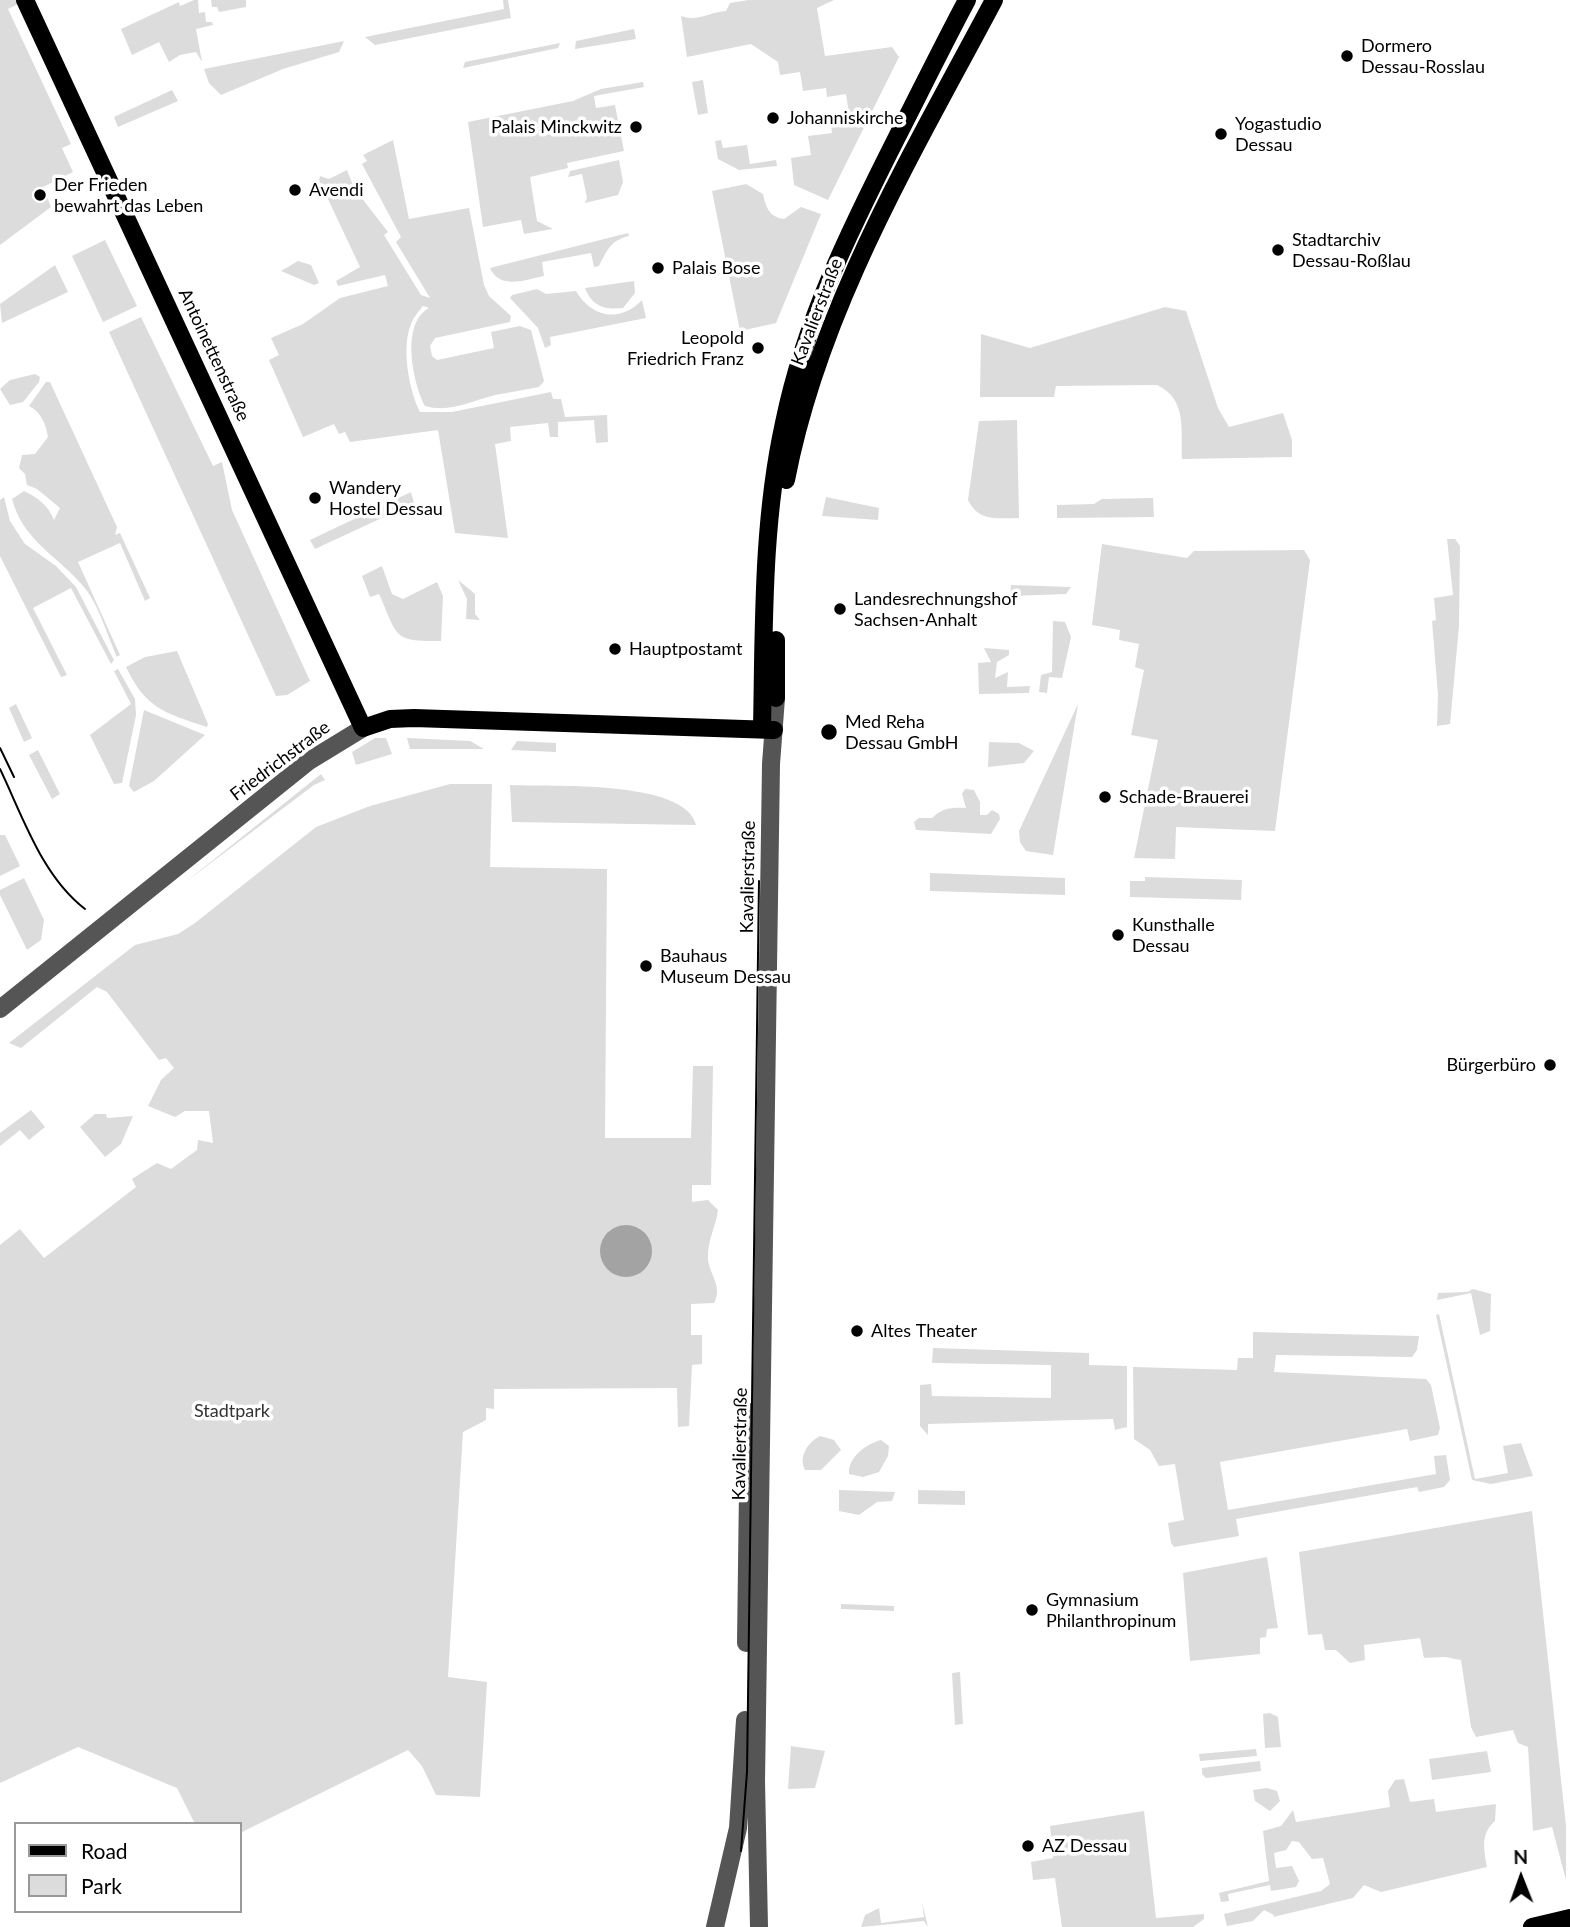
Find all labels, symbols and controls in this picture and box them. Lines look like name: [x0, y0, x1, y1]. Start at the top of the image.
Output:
place label: Dormero Dessau-Rosslau: [1361, 35, 1485, 78]
marker: Dormero Dessau-Rosslau: [1339, 48, 1355, 64]
place label: Johanniskirche: [787, 107, 903, 129]
marker: Johanniskirche: [765, 110, 781, 126]
place label: Yogastudio Dessau: [1235, 113, 1322, 156]
place label: Palais Minckwitz: [491, 116, 622, 138]
marker: Palais Minckwitz: [628, 119, 644, 135]
marker: Yogastudio Dessau: [1213, 126, 1229, 142]
place label: Der Frieden bewahrt das Leben: [54, 174, 203, 216]
place label: Avendi: [309, 179, 363, 201]
marker: Avendi: [287, 182, 303, 198]
marker: Der Frieden bewahrt das Leben: [32, 187, 48, 203]
place label: Stadtarchiv Dessau-Roßlau: [1292, 229, 1411, 272]
marker: Stadtarchiv Dessau-Roßlau: [1270, 242, 1286, 258]
street label: Kavalierstraße: [787, 255, 847, 369]
place label: Palais Bose: [672, 257, 760, 279]
marker: Palais Bose: [650, 260, 666, 276]
street label: Antoinettenstraße: [174, 285, 254, 425]
place label: Leopold Friedrich Franz: [627, 327, 744, 370]
marker: Leopold Friedrich Franz: [750, 340, 766, 356]
place label: Wandery Hostel Dessau: [329, 477, 443, 520]
marker: Wandery Hostel Dessau: [307, 490, 323, 506]
place label: Landesrechnungshof Sachsen-Anhalt: [854, 588, 1018, 630]
marker: Landesrechnungshof Sachsen-Anhalt: [832, 601, 848, 617]
place label: Hauptpostamt: [629, 638, 742, 660]
marker: Hauptpostamt: [607, 641, 623, 657]
place label: Med Reha Dessau GmbH: [845, 711, 959, 754]
street label: Friedrichstraße: [226, 717, 334, 805]
marker: Med Reha Dessau GmbH: [819, 722, 839, 742]
place label: Schade-Brauerei: [1119, 786, 1249, 808]
marker: Schade-Brauerei: [1097, 789, 1113, 805]
street label: Kavalierstraße: [736, 820, 760, 934]
place label: Kunsthalle Dessau: [1132, 914, 1215, 956]
marker: Kunsthalle Dessau: [1110, 927, 1126, 943]
place label: Bauhaus Museum Dessau: [660, 945, 791, 988]
marker: Bauhaus Museum Dessau: [638, 958, 654, 974]
place label: Bürgerbüro: [1446, 1054, 1536, 1076]
marker: Bürgerbüro: [1542, 1057, 1558, 1073]
place label: Altes Theater: [871, 1320, 977, 1342]
marker: Altes Theater: [849, 1323, 865, 1339]
street label: Kavalierstraße: [728, 1387, 752, 1501]
park label: Stadtpark: [194, 1400, 270, 1422]
place label: Gymnasium Philanthropinum: [1046, 1589, 1176, 1632]
marker: Gymnasium Philanthropinum: [1024, 1602, 1040, 1618]
legend: [14, 1822, 242, 1913]
place label: AZ Dessau: [1042, 1835, 1127, 1857]
text: Road: [81, 1838, 128, 1863]
marker: AZ Dessau: [1020, 1838, 1036, 1854]
north arrow: [1486, 1843, 1556, 1913]
text: N: [1513, 1845, 1528, 1868]
text: Park: [81, 1873, 122, 1898]

